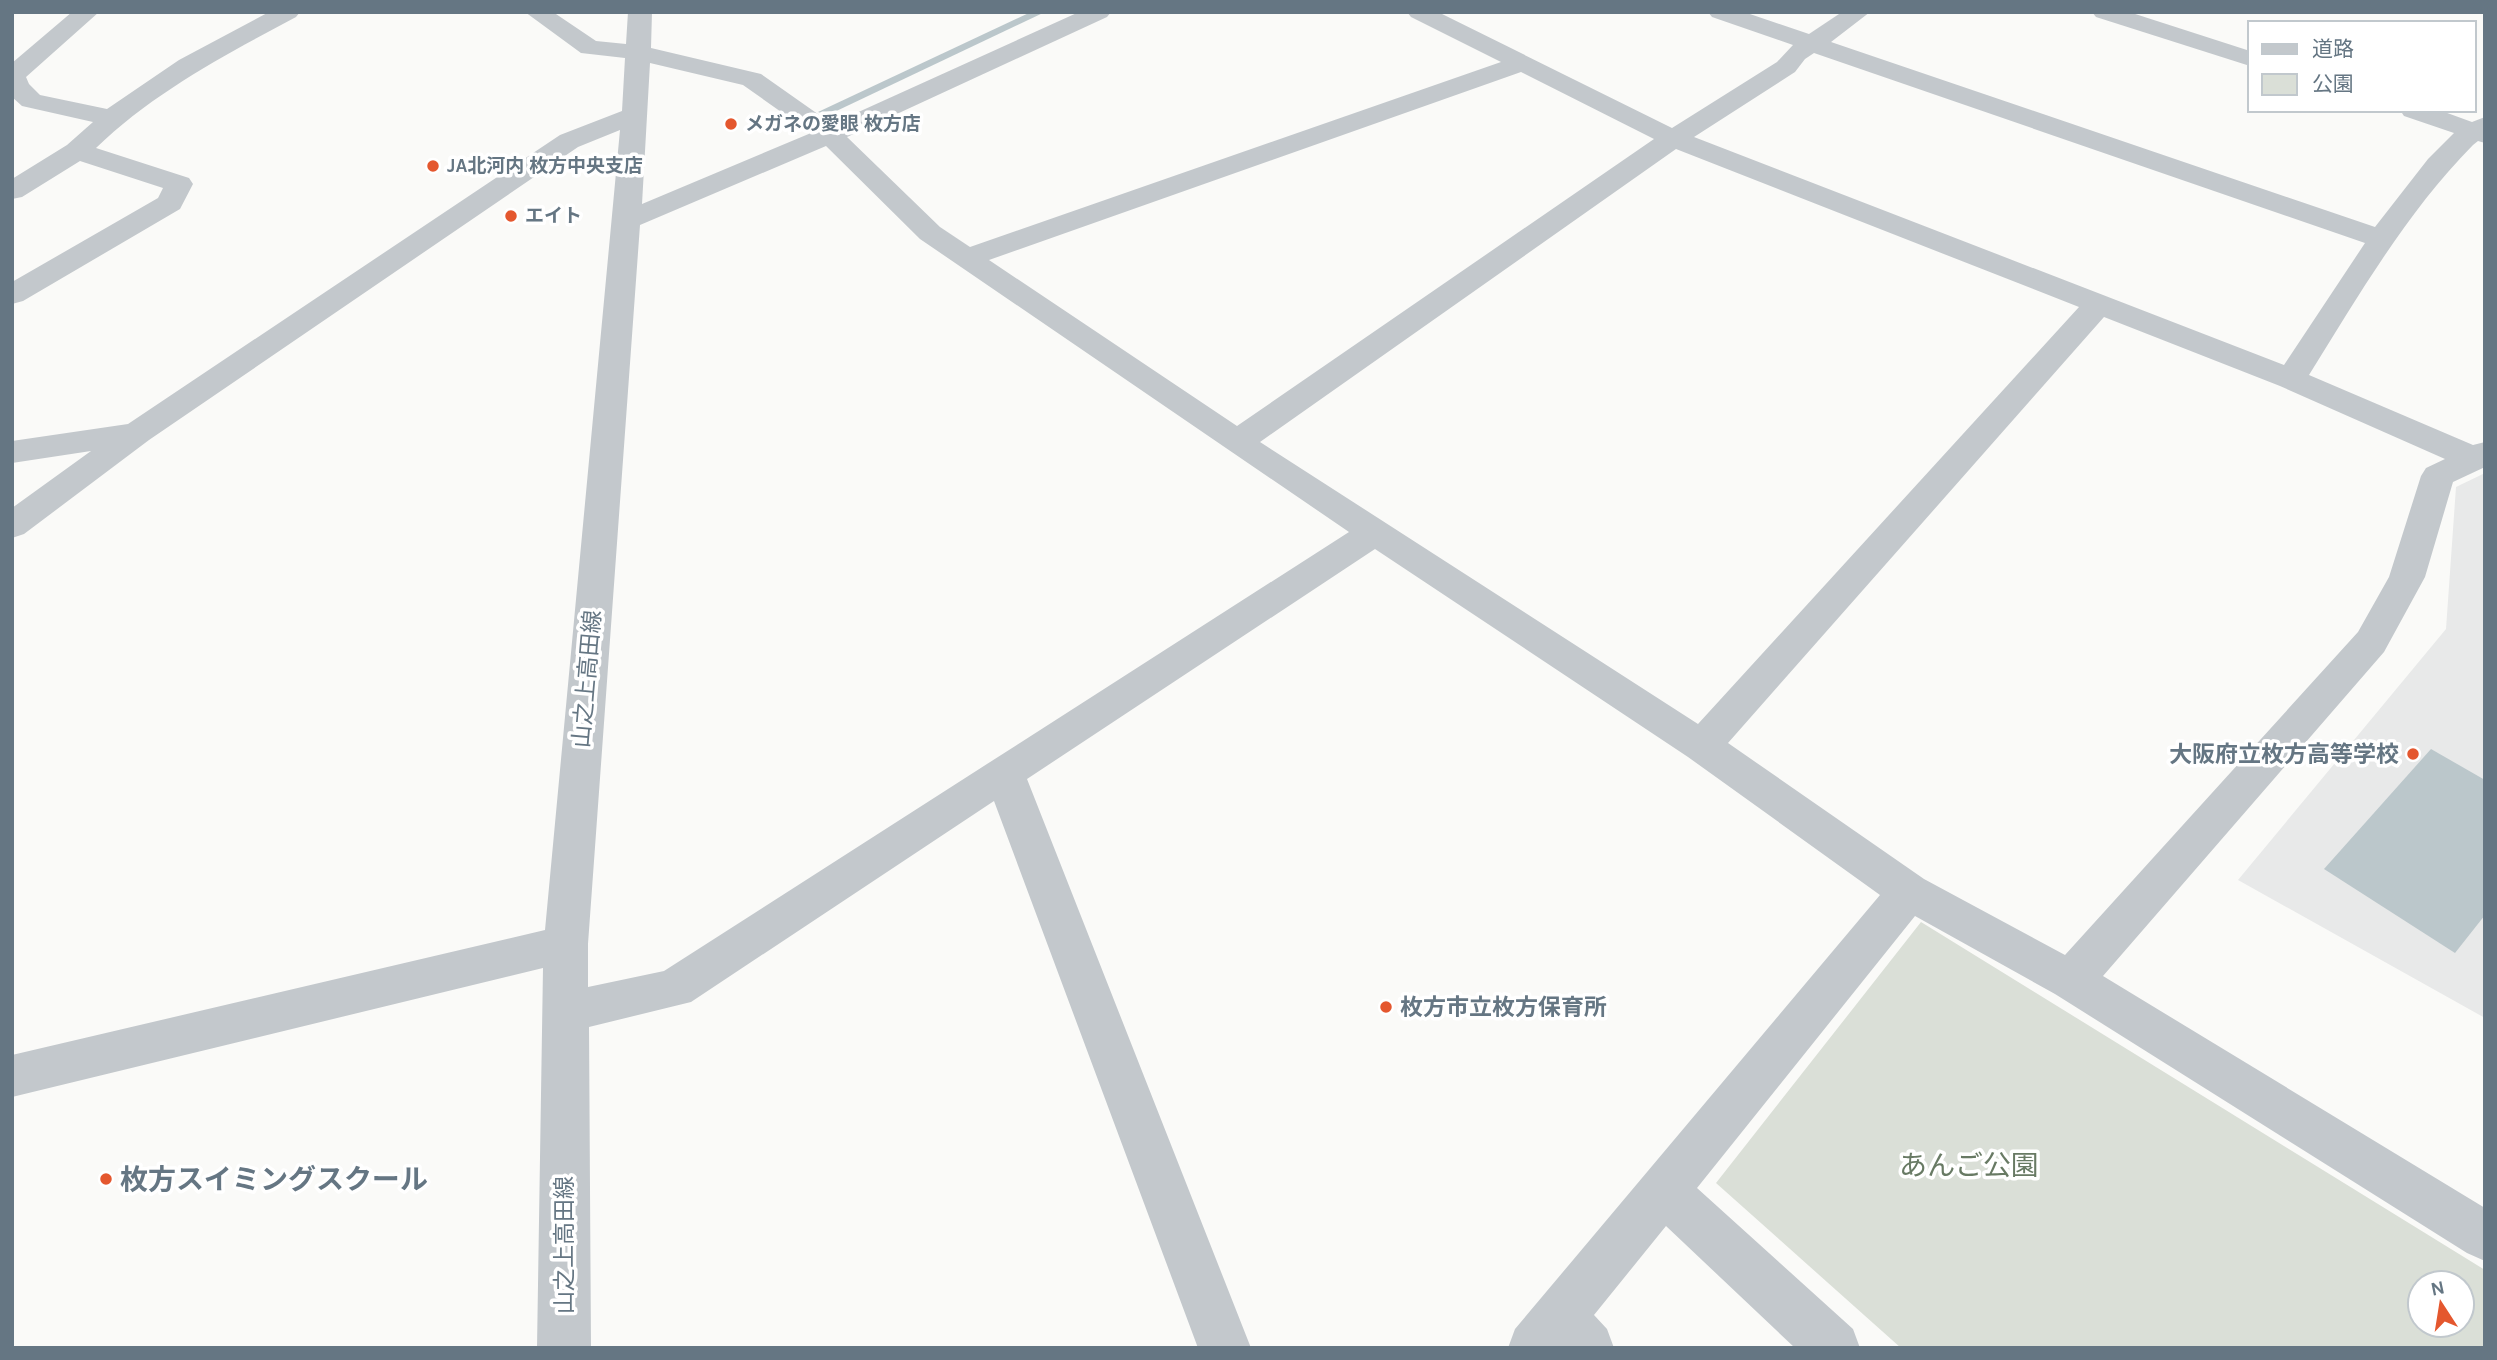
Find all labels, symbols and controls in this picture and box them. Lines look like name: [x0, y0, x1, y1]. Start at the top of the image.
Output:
legend: [2248, 21, 2476, 112]
text: 道路: [2312, 37, 2354, 61]
text: 公園: [2312, 72, 2354, 96]
place label: メガネの愛眼 枚方店: [745, 113, 921, 135]
marker: メガネの愛眼 枚方店: [723, 116, 739, 132]
place label: JA北河内 枚方中央支店: [447, 155, 643, 177]
marker: JA北河内 枚方中央支店: [425, 158, 441, 174]
place label: エイト: [525, 205, 582, 227]
marker: エイト: [503, 208, 519, 224]
street label: 山之上高田線: [568, 609, 606, 749]
place label: 大阪府立枚方高等学校: [2169, 741, 2399, 768]
marker: 大阪府立枚方高等学校: [2405, 746, 2421, 762]
place label: 枚方市立枚方保育所: [1400, 994, 1607, 1021]
marker: 枚方市立枚方保育所: [1378, 999, 1394, 1015]
park label: あんご公園: [1899, 1149, 2039, 1182]
place label: 枚方スイミングスクール: [120, 1163, 428, 1196]
marker: 枚方スイミングスクール: [98, 1171, 114, 1187]
street label: 山之上高田線: [551, 1176, 578, 1314]
north arrow: [2406, 1269, 2476, 1339]
text: N: [2429, 1276, 2447, 1301]

